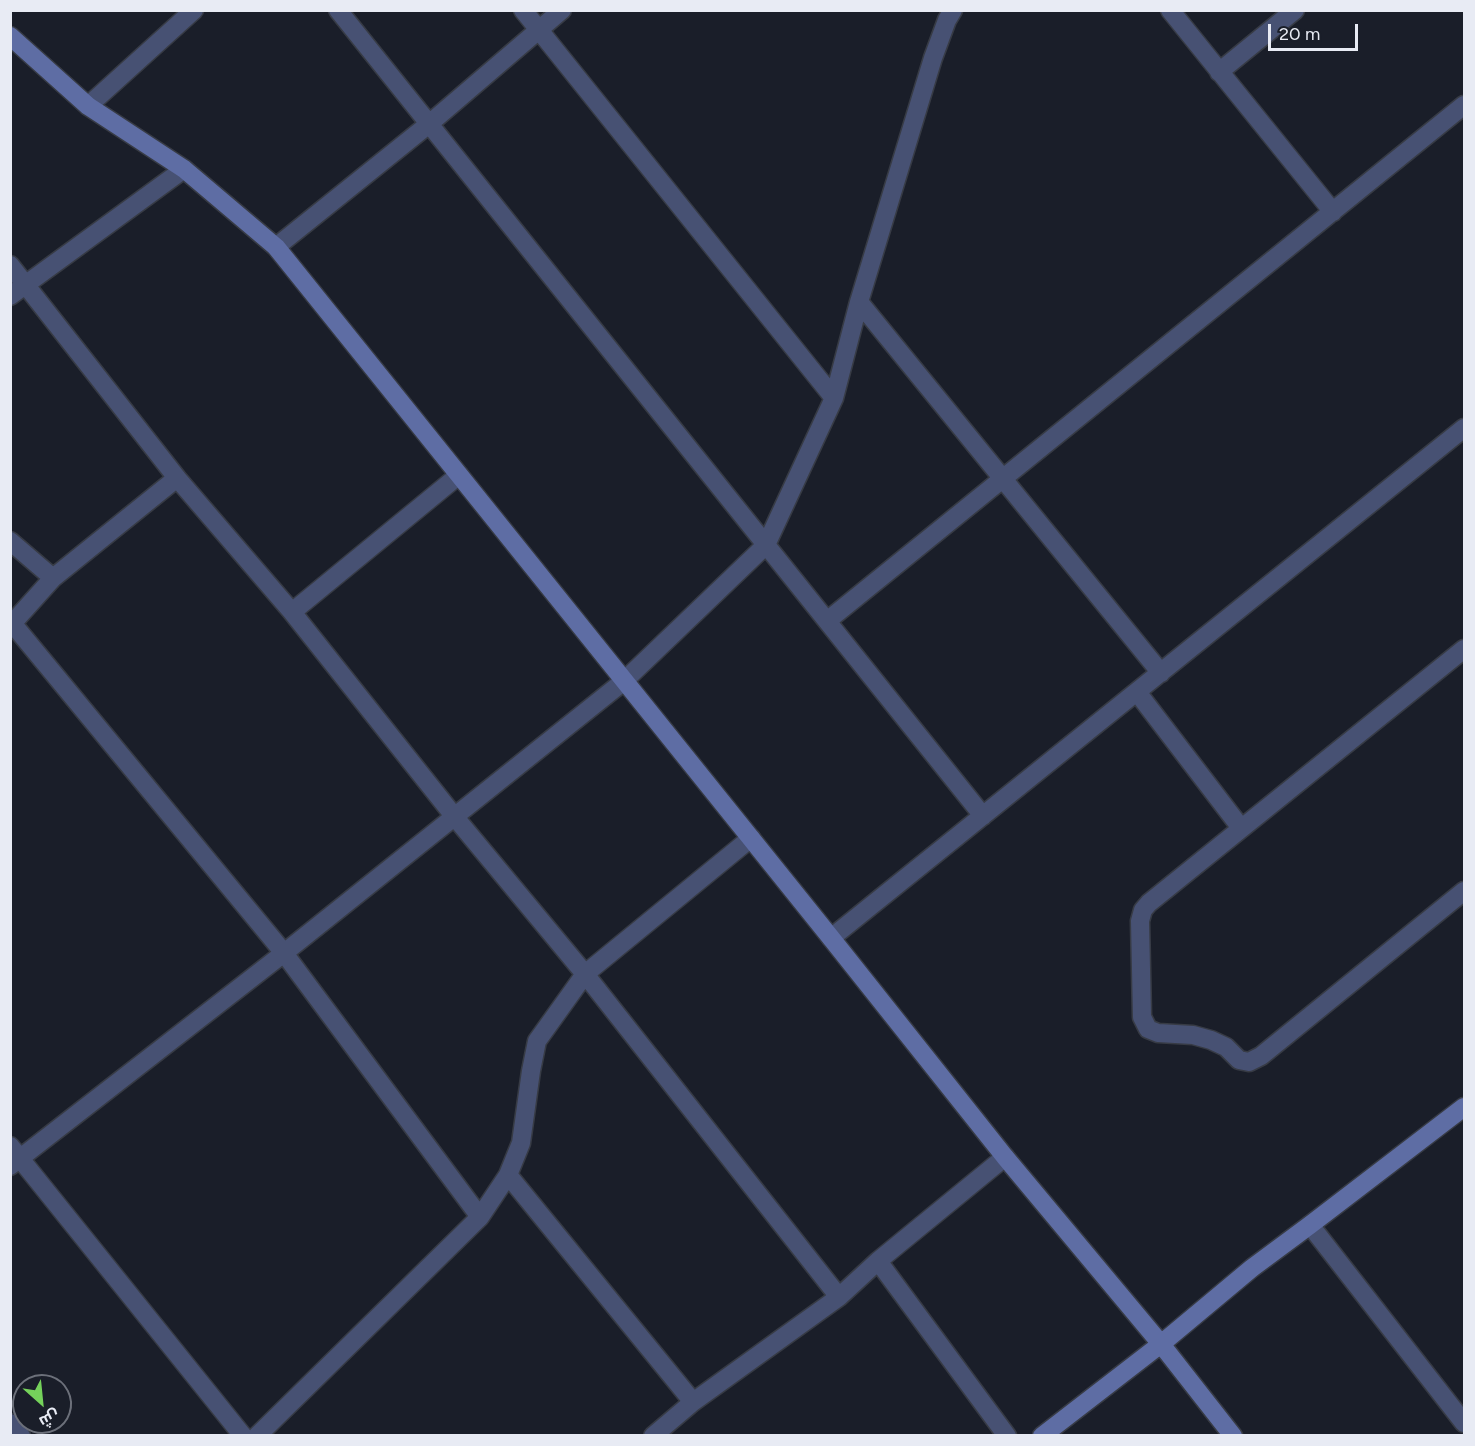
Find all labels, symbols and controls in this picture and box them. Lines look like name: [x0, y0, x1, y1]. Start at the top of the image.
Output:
scale bar: [1271, 12, 1361, 50]
text: 20 m: [1279, 23, 1320, 45]
north arrow: [12, 1374, 72, 1434]
text: ش: [36, 1406, 63, 1432]

